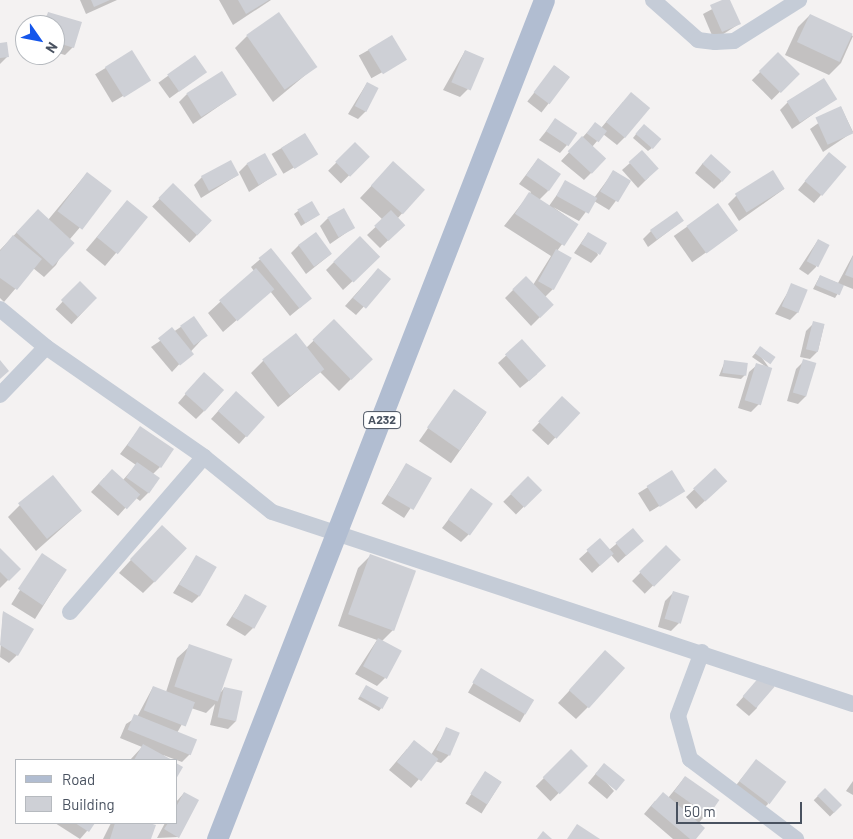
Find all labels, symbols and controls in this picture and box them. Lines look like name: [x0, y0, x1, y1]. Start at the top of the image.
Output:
north arrow: [15, 15, 65, 65]
text: N: [42, 39, 62, 56]
road number: A232: [362, 410, 402, 430]
legend: [15, 759, 178, 824]
text: Road: [62, 770, 95, 788]
scale bar: [678, 792, 804, 824]
text: Building: [62, 795, 115, 813]
text: 50 m: [684, 802, 716, 820]

